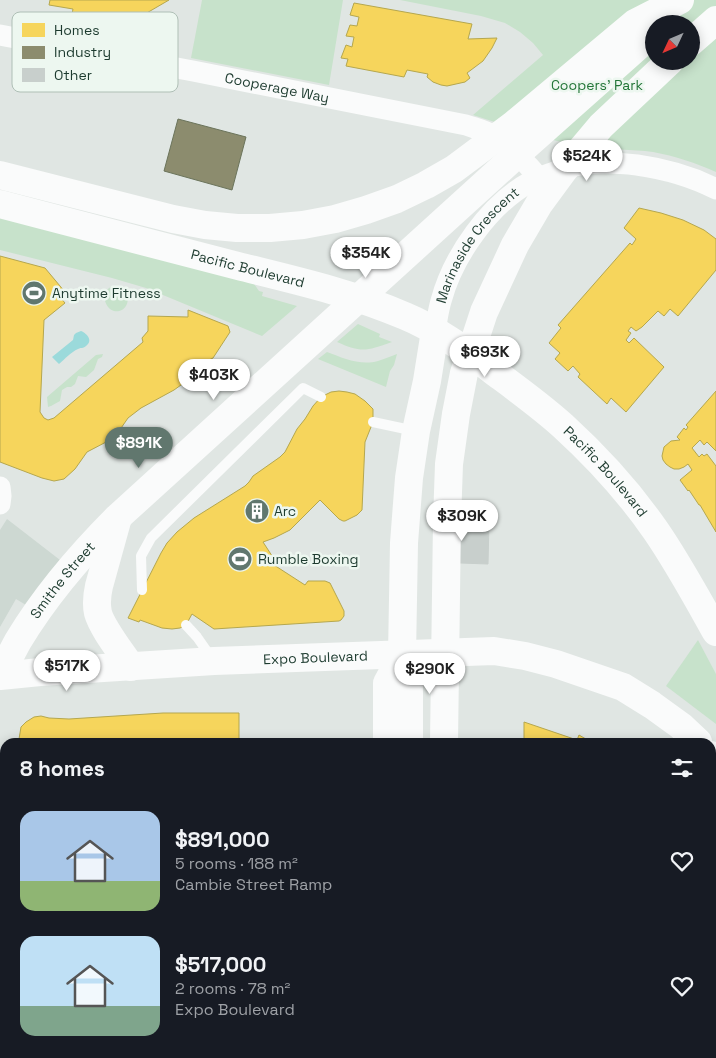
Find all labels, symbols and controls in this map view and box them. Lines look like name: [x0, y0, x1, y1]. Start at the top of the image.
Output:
legend: [12, 12, 178, 92]
north arrow: [645, 15, 700, 70]
map controls: [645, 15, 700, 70]
text: Homes: [54, 21, 100, 39]
text: Industry: [54, 43, 111, 61]
text: Other: [54, 66, 92, 84]
street label: Cooperage Way: [223, 69, 331, 107]
park label: Coopers' Park: [551, 76, 644, 94]
pin: $524K: [552, 140, 622, 182]
text: $524K: [563, 145, 611, 166]
street label: Marinaside Crescent: [432, 183, 522, 305]
pin: $354K: [331, 236, 401, 279]
text: $354K: [341, 242, 391, 263]
street label: Pacific Boulevard: [189, 245, 307, 291]
sports icon: Anytime Fitness: [21, 280, 47, 306]
place label: Anytime Fitness: [52, 284, 161, 302]
pin: $693K: [450, 336, 520, 378]
text: $693K: [460, 341, 510, 362]
pin: $403K: [179, 358, 249, 401]
text: $403K: [189, 364, 239, 385]
street label: Pacific Boulevard: [560, 422, 652, 520]
pin: $891K: [104, 426, 174, 469]
text: $891K: [116, 432, 162, 453]
building icon: Arc: [244, 498, 270, 524]
pin: $309K: [427, 500, 497, 542]
place label: Arc: [274, 502, 296, 520]
text: $309K: [437, 505, 487, 526]
street label: Smithe Street: [26, 538, 99, 622]
sports icon: Rumble Boxing: [227, 546, 253, 572]
place label: Rumble Boxing: [258, 550, 359, 568]
street label: Expo Boulevard: [263, 647, 368, 668]
pin: $517K: [32, 650, 102, 692]
pin: $290K: [395, 652, 465, 695]
text: $517K: [44, 655, 90, 676]
text: $290K: [405, 658, 455, 679]
icon: filters: [668, 754, 696, 782]
text: 8 homes: [20, 755, 105, 782]
text: $891,000: [175, 826, 270, 853]
icon: home: [60, 831, 120, 891]
icon: heart: [668, 847, 696, 875]
text: 5 rooms · 188 m²: [175, 853, 298, 874]
text: Cambie Street Ramp: [175, 874, 332, 895]
text: $517,000: [175, 951, 266, 978]
icon: home: [60, 956, 120, 1016]
icon: heart: [668, 972, 696, 1000]
text: 2 rooms · 78 m²: [175, 978, 290, 999]
text: Expo Boulevard: [175, 999, 295, 1020]

